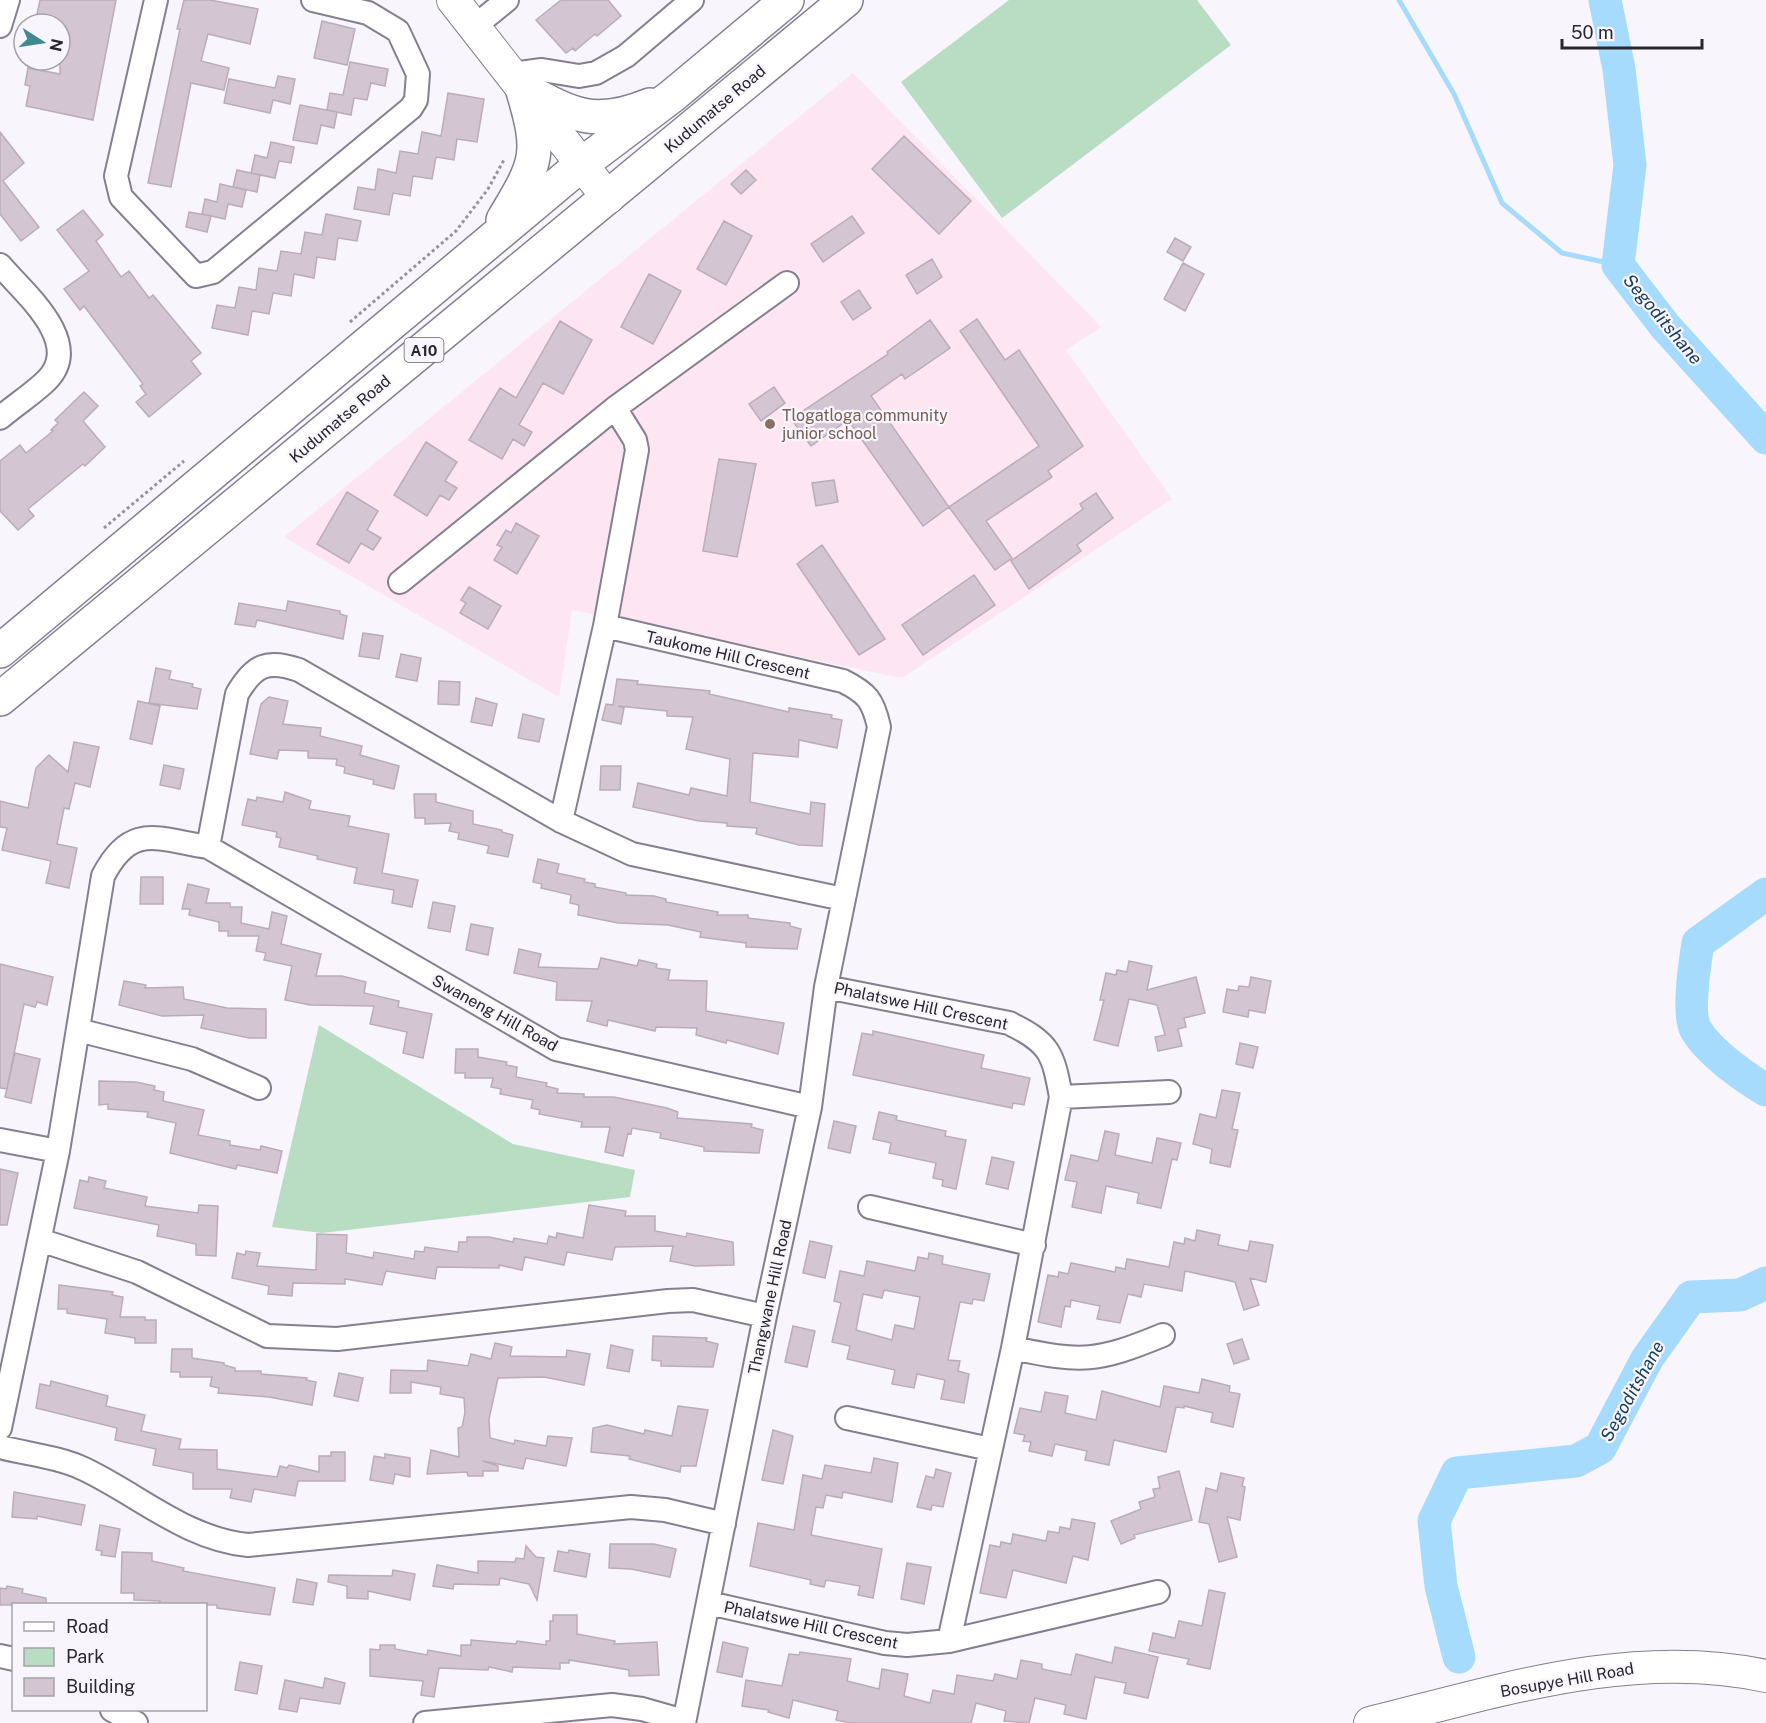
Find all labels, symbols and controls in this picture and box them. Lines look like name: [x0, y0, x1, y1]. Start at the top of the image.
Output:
north arrow: [12, 12, 72, 72]
scale bar: [1562, 12, 1702, 50]
text: 50 m: [1571, 22, 1614, 43]
text: N: [46, 37, 67, 53]
street label: Kudumatse Road: [661, 61, 769, 157]
water label: Segoditshane: [1619, 269, 1707, 369]
road number: A10: [404, 338, 444, 362]
street label: Kudumatse Road: [286, 371, 394, 467]
place label: Tlogatloga community junior school: [781, 406, 948, 443]
marker: Tlogatloga community junior school: [763, 417, 777, 431]
street label: Taukome Hill Crescent: [644, 627, 812, 683]
street label: Swaneng Hill Road: [429, 971, 561, 1055]
street label: Phalatswe Hill Crescent: [832, 978, 1010, 1034]
street label: Thangwane Hill Road: [744, 1218, 796, 1376]
water label: Segoditshane: [1596, 1337, 1668, 1445]
street label: Phalatswe Hill Crescent: [722, 1597, 900, 1653]
legend: [12, 1603, 207, 1711]
text: Road: [66, 1616, 109, 1637]
text: Park: [66, 1646, 104, 1667]
street label: Bosupye Hill Road: [1499, 1659, 1635, 1701]
text: Building: [66, 1676, 135, 1697]

